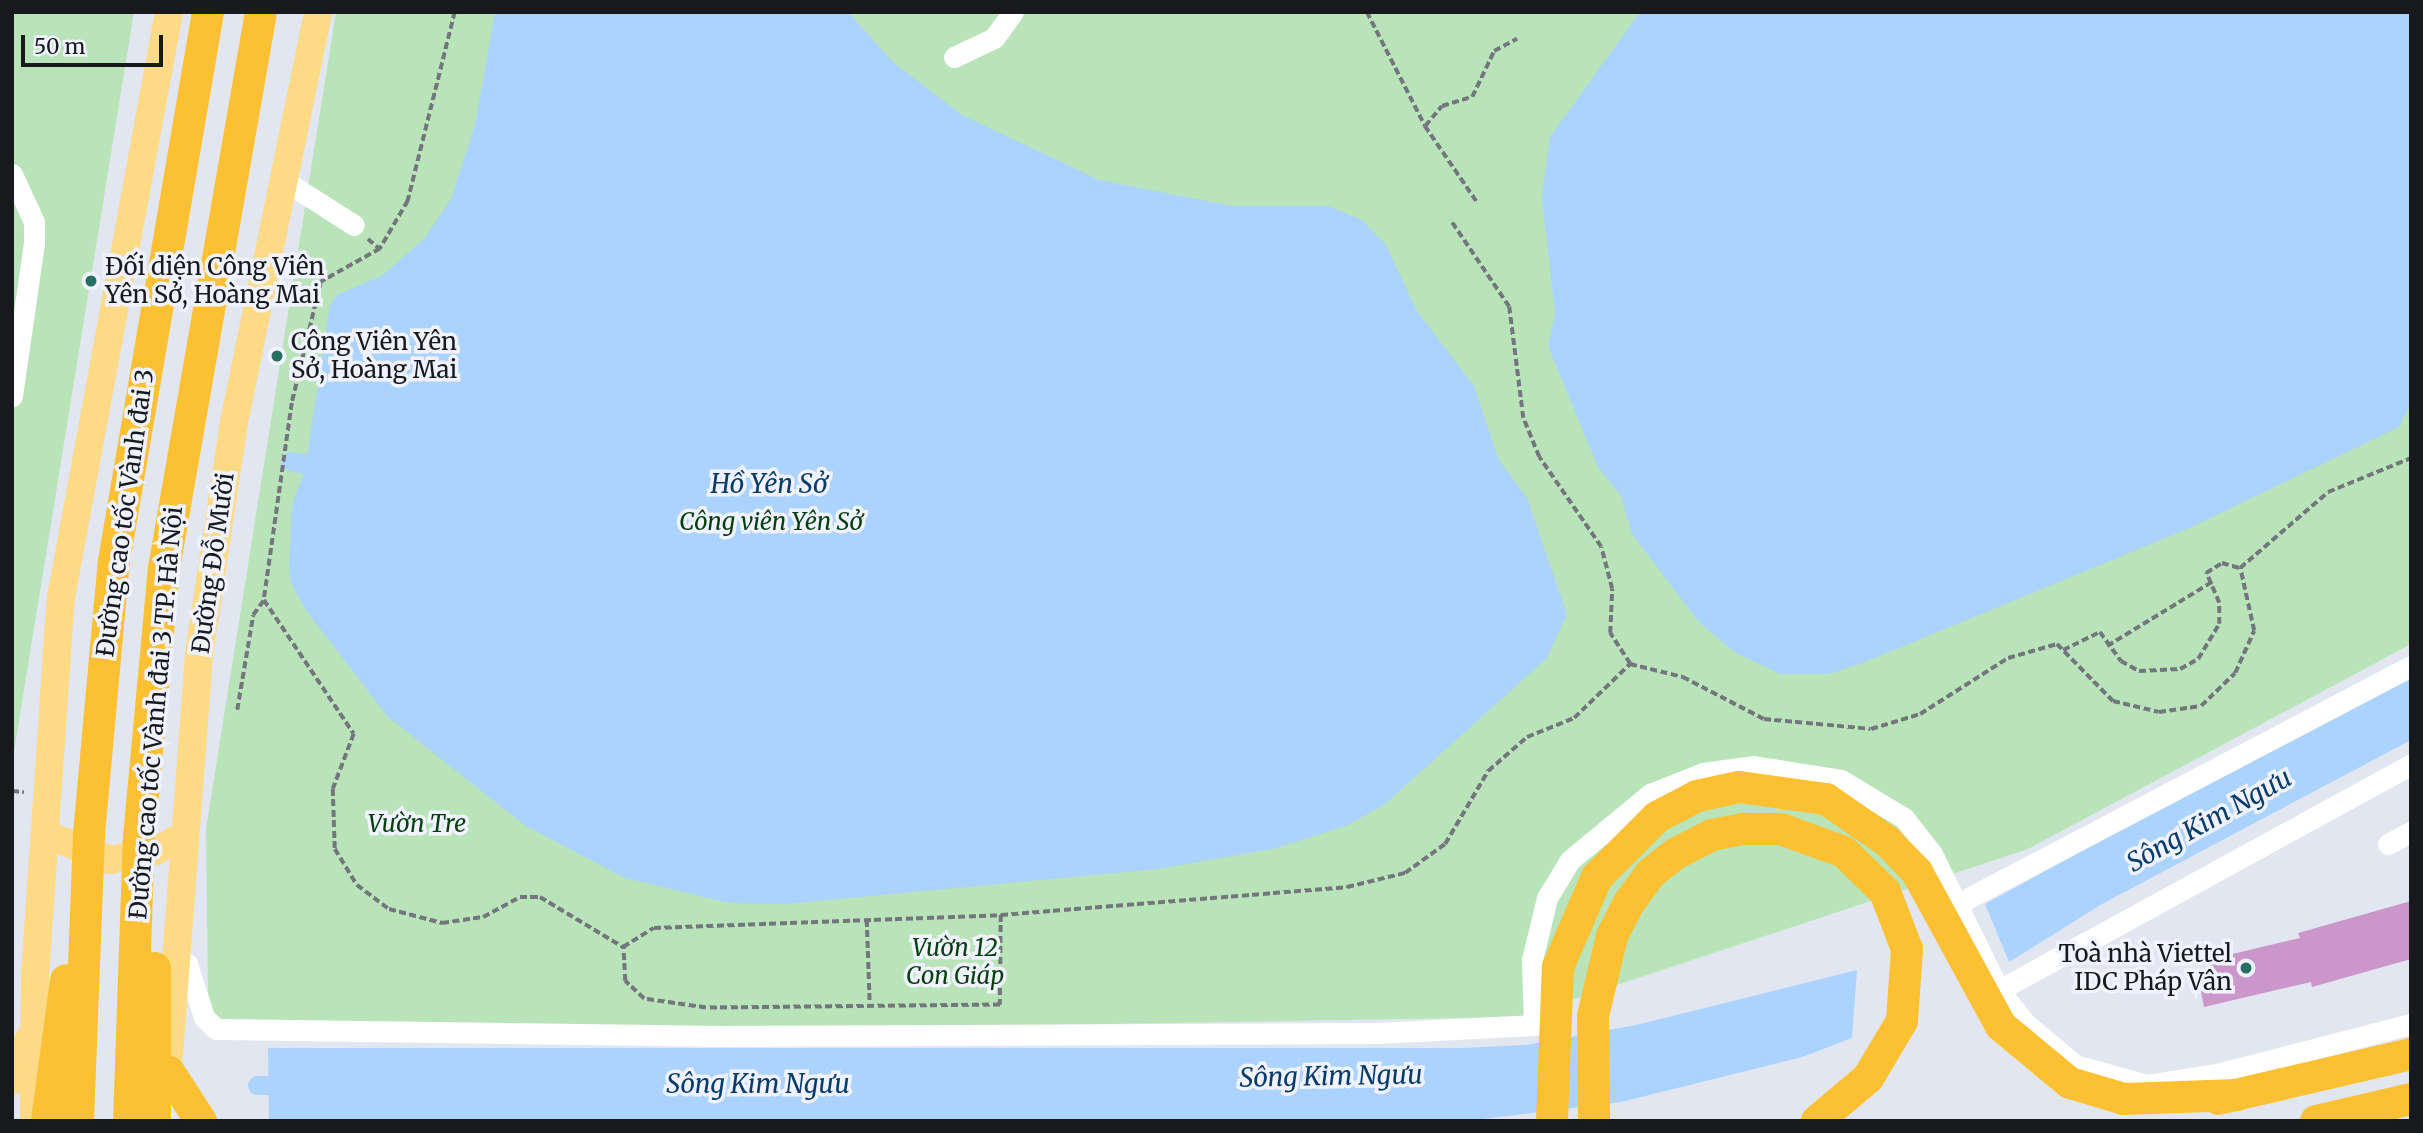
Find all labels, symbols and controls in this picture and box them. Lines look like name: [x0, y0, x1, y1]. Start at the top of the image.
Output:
scale bar: [24, 21, 166, 65]
text: 50 m: [34, 33, 85, 60]
place label: Đối diện Công Viên Yên Sở, Hoàng Mai: [105, 253, 324, 309]
marker: Đối diện Công Viên Yên Sở, Hoàng Mai: [83, 273, 99, 289]
place label: Công Viên Yên Sở, Hoàng Mai: [291, 328, 457, 384]
marker: Công Viên Yên Sở, Hoàng Mai: [269, 348, 285, 364]
street label: Đường cao tốc Vành đai 3: [91, 367, 159, 659]
water label: Hồ Yên Sở: [711, 468, 827, 500]
street label: Đường Đỗ Mười: [186, 471, 240, 655]
street label: Đường cao tốc Vành đai 3 TP. Hà Nội: [124, 505, 188, 921]
park label: Công viên Yên Sở: [679, 508, 863, 536]
water label: Sông Kim Ngưu: [2121, 762, 2297, 878]
park label: Vườn Tre: [368, 810, 466, 838]
park label: Vườn 12 Con Giáp: [906, 934, 1004, 990]
place label: Toà nhà Viettel IDC Pháp Vân: [2059, 940, 2232, 996]
marker: Toà nhà Viettel IDC Pháp Vân: [2238, 960, 2254, 976]
water label: Sông Kim Ngưu: [1239, 1059, 1423, 1093]
water label: Sông Kim Ngưu: [666, 1068, 850, 1100]

